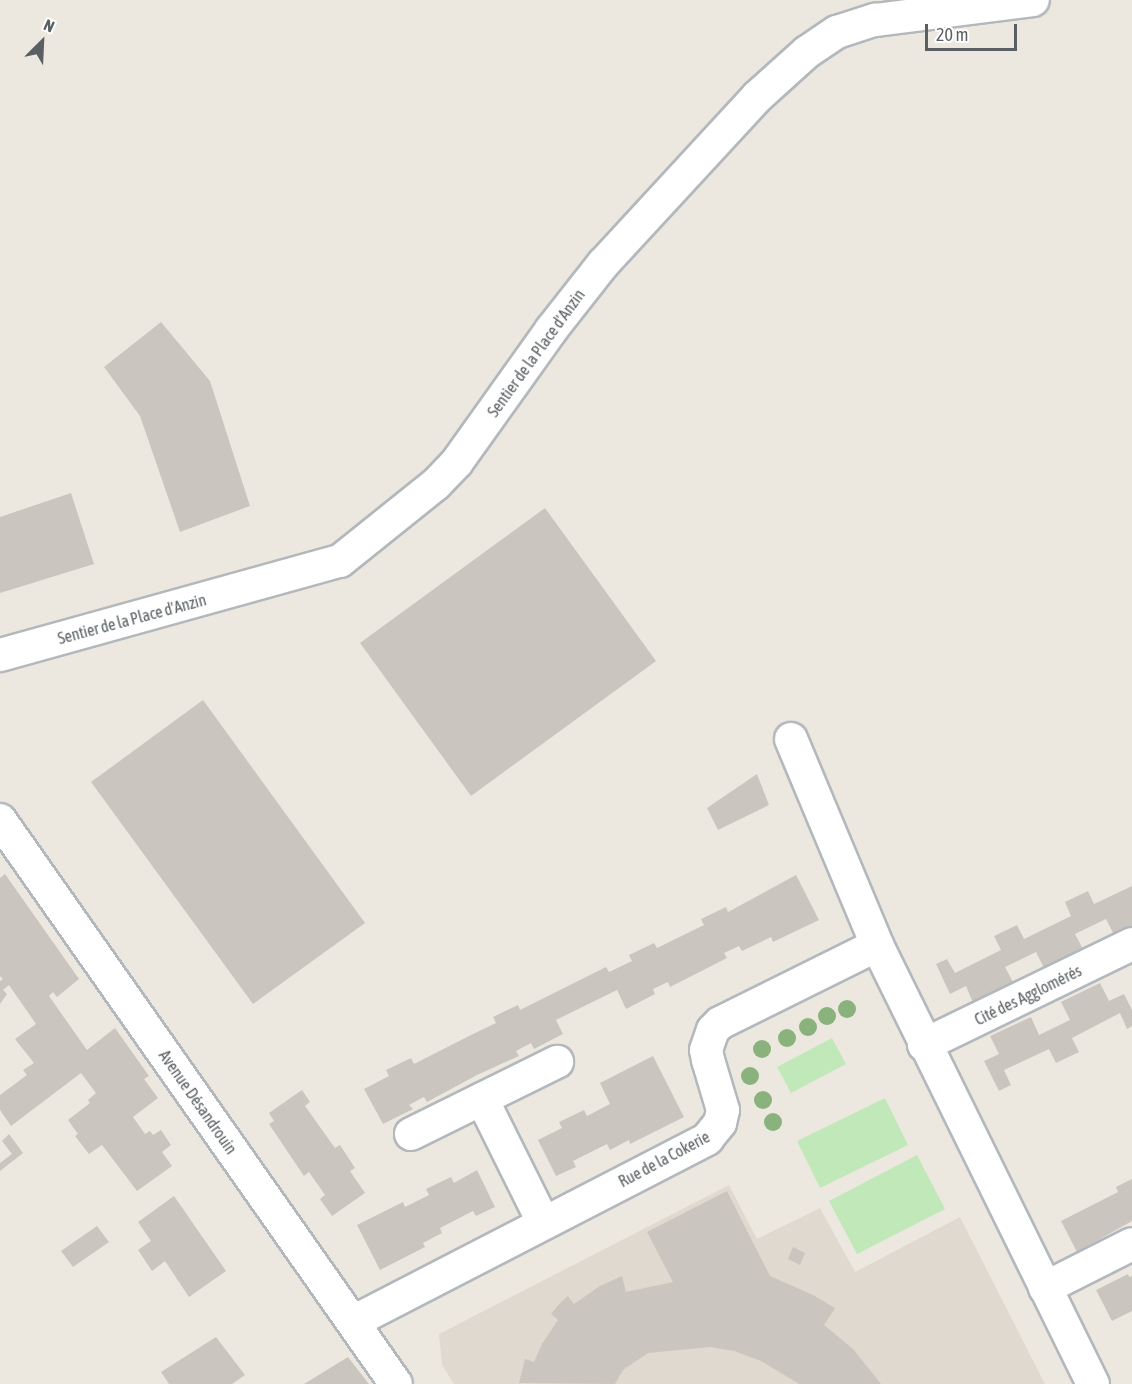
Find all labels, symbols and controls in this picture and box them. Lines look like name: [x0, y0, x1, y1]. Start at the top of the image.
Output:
north arrow: [12, 12, 72, 72]
scale bar: [928, 12, 1020, 50]
text: N: [41, 15, 57, 36]
text: 20 m: [936, 24, 968, 45]
street label: Sentier de la Place d'Anzin: [483, 285, 589, 421]
street label: Sentier de la Place d'Anzin: [56, 590, 208, 648]
street label: Cité des Agglomérés: [971, 961, 1085, 1029]
street label: Avenue Désandrouin: [155, 1046, 241, 1158]
street label: Rue de la Cokerie: [615, 1127, 713, 1191]

